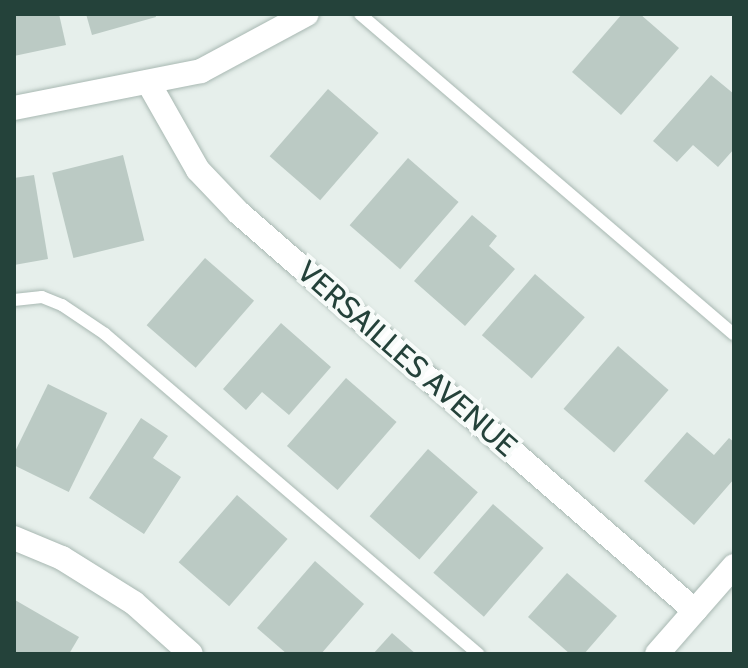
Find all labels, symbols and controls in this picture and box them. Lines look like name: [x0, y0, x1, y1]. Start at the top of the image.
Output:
street label: VERSAILLES AVENUE: [290, 254, 524, 464]

